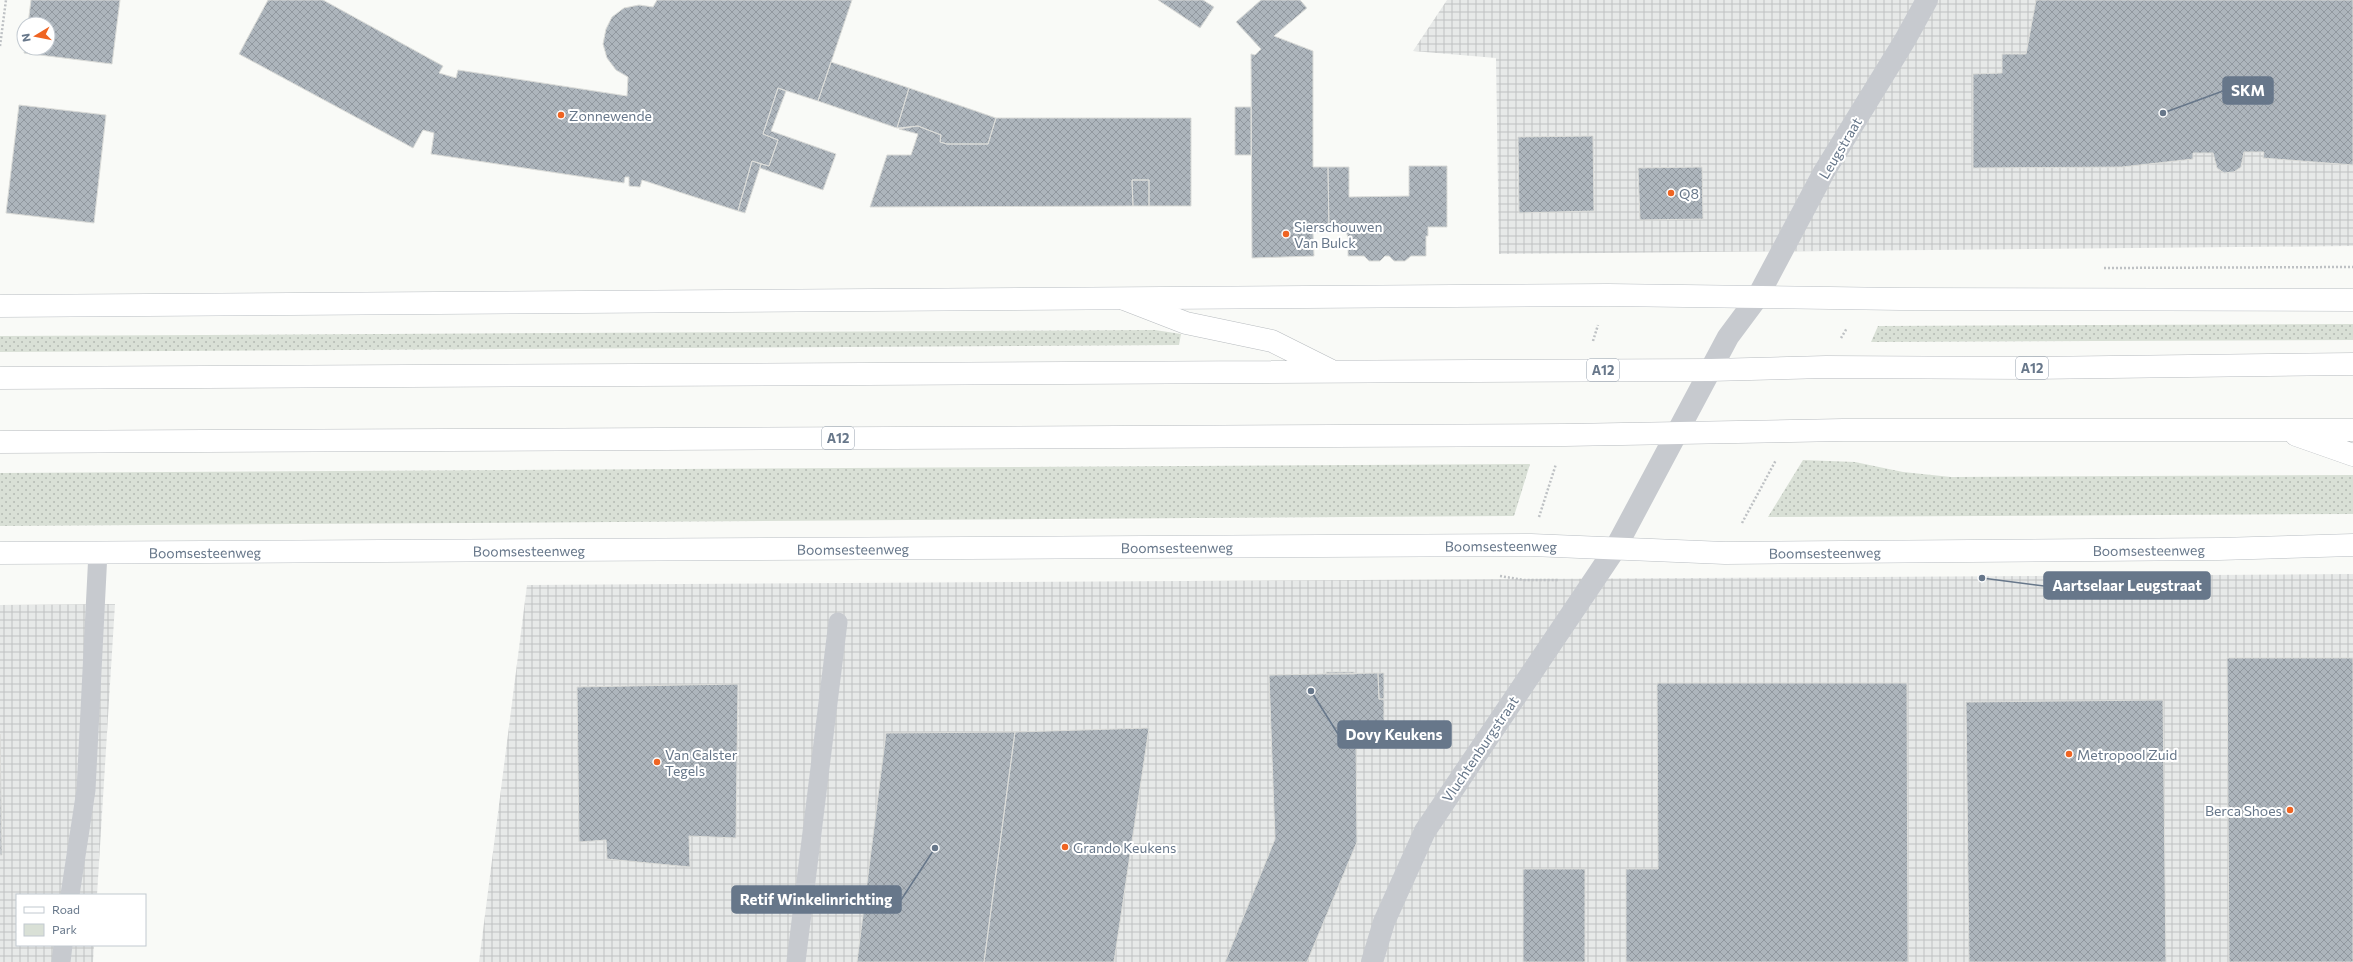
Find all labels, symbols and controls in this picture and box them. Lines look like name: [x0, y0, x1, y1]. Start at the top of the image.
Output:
north arrow: [16, 16, 56, 56]
text: N: [19, 33, 33, 43]
callout: SKM: [2223, 77, 2273, 104]
text: SKM: [2231, 81, 2265, 99]
place label: Zonnewende: [569, 107, 652, 124]
marker: Zonnewende: [556, 110, 566, 120]
street label: Leugstraat: [1815, 114, 1865, 182]
place label: Q8: [1679, 185, 1699, 202]
marker: Q8: [1666, 188, 1676, 198]
place label: Sierschouwen Van Bulck: [1294, 218, 1382, 251]
marker: Sierschouwen Van Bulck: [1281, 229, 1291, 239]
road number: A12: [2016, 357, 2048, 379]
road number: A12: [1587, 359, 1619, 381]
road number: A12: [822, 427, 854, 449]
street label: Boomsesteenweg: [1445, 536, 1558, 555]
street label: Boomsesteenweg: [1121, 538, 1234, 556]
street label: Boomsesteenweg: [797, 540, 910, 557]
street label: Boomsesteenweg: [473, 541, 586, 559]
street label: Boomsesteenweg: [2093, 541, 2205, 559]
street label: Boomsesteenweg: [149, 543, 262, 561]
street label: Boomsesteenweg: [1769, 543, 1881, 561]
callout: Aartselaar Leugstraat: [2044, 572, 2210, 599]
text: Aartselaar Leugstraat: [2052, 576, 2202, 594]
street label: Vluchtenburgstraat: [1438, 693, 1522, 805]
callout: Dovy Keukens: [1338, 721, 1451, 748]
text: Dovy Keukens: [1346, 725, 1442, 743]
place label: Van Calster Tegels: [665, 746, 738, 779]
place label: Metropool Zuid: [2077, 746, 2177, 763]
marker: Metropool Zuid: [2064, 749, 2074, 759]
marker: Van Calster Tegels: [652, 757, 662, 767]
place label: Berca Shoes: [2205, 802, 2282, 819]
marker: Berca Shoes: [2285, 805, 2295, 815]
place label: Grando Keukens: [1073, 839, 1176, 856]
marker: Grando Keukens: [1060, 842, 1070, 852]
callout: Retif Winkelinrichting: [732, 886, 901, 913]
text: Retif Winkelinrichting: [740, 890, 892, 908]
legend: [16, 894, 146, 946]
text: Road: [52, 902, 80, 916]
text: Park: [52, 922, 78, 936]

